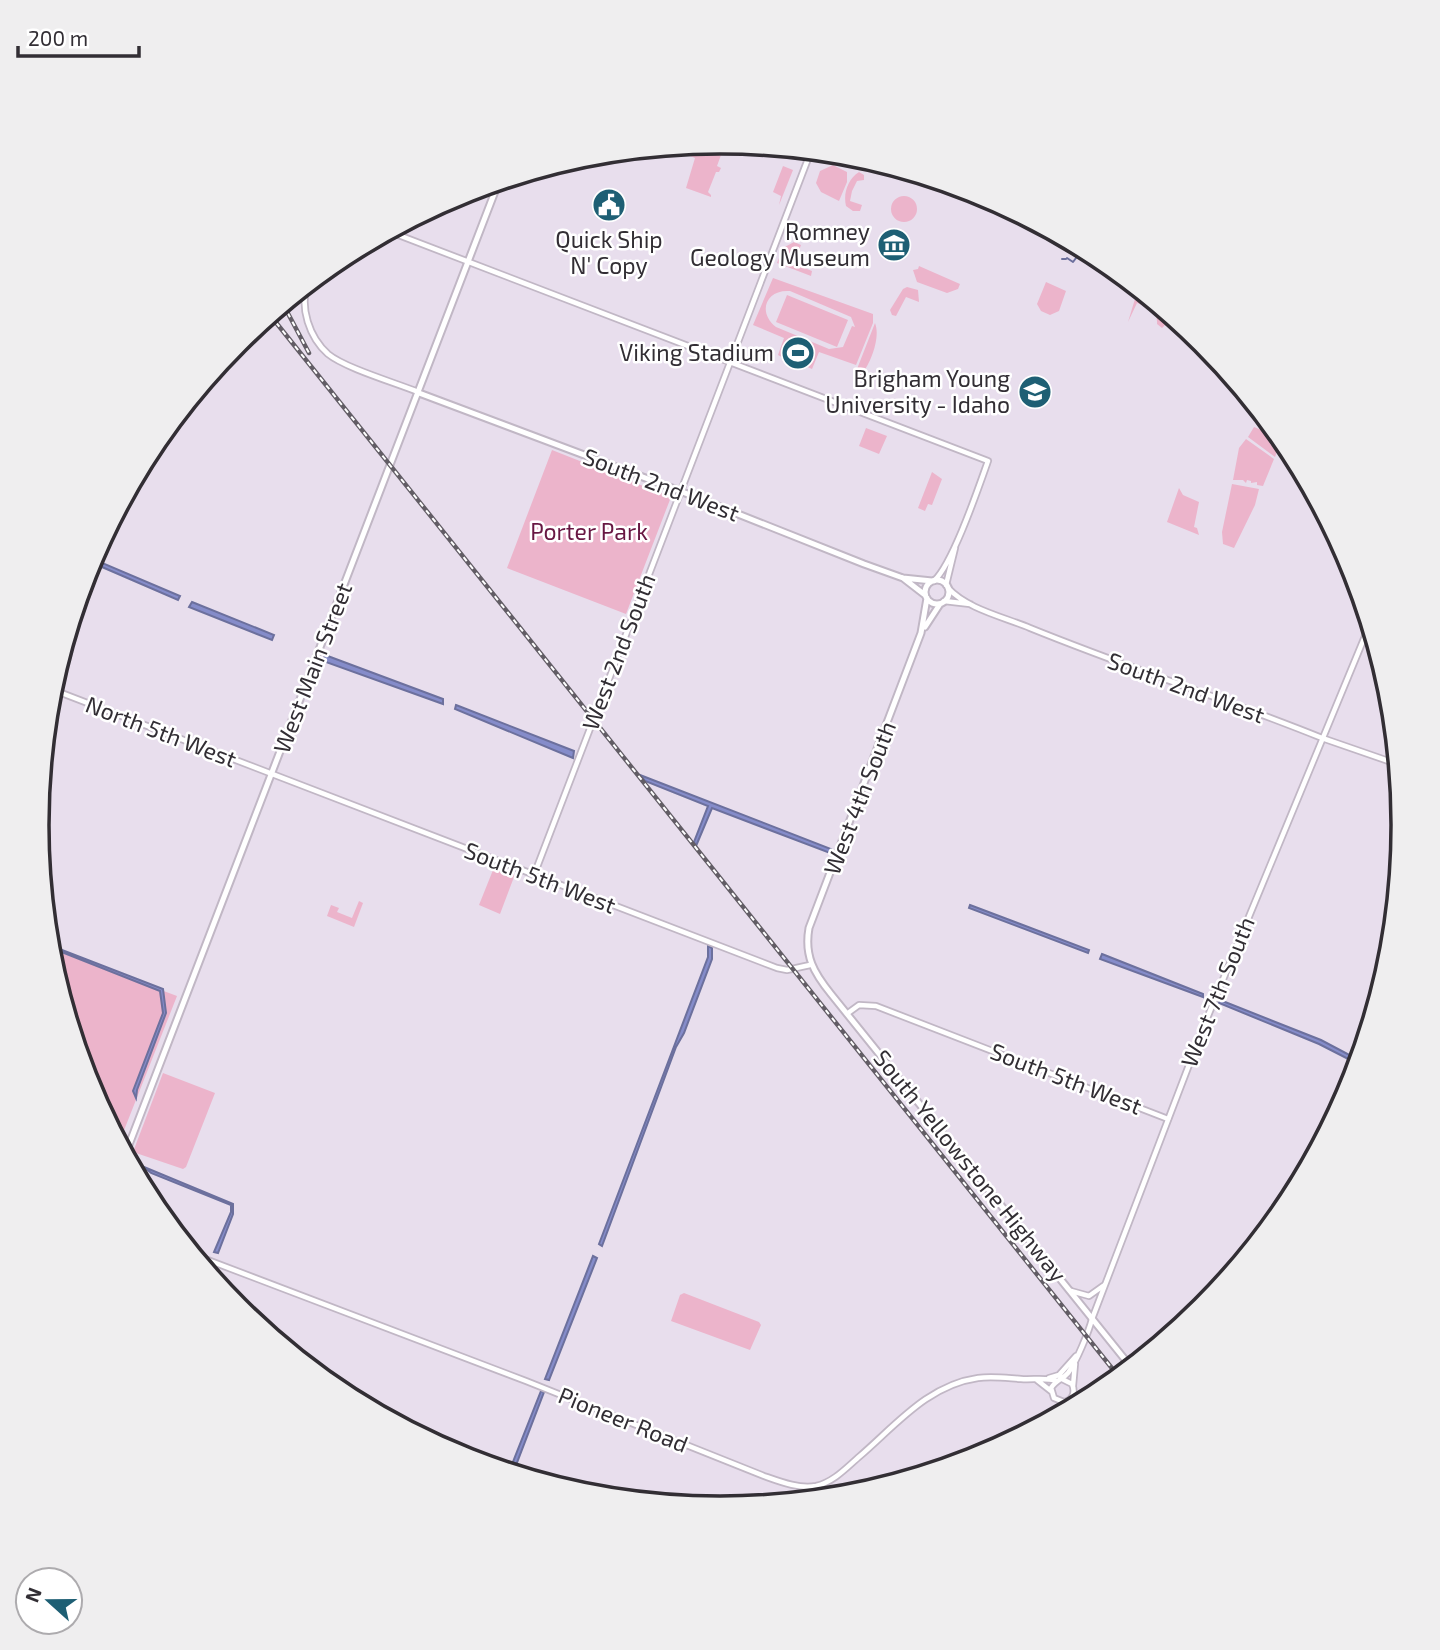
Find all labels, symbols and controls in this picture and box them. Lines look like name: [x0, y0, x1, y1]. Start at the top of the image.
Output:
scale bar: [18, 14, 138, 58]
text: 200 m: [28, 25, 88, 50]
public building icon: Quick Ship N' Copy: [590, 186, 628, 224]
place label: Romney Geology Museum: [690, 217, 870, 271]
place label: Quick Ship N' Copy: [555, 225, 663, 279]
museum icon: Romney Geology Museum: [875, 226, 913, 264]
sports icon: Viking Stadium: [779, 334, 817, 372]
place label: Viking Stadium: [619, 338, 774, 366]
place label: Brigham Young University - Idaho: [825, 364, 1010, 418]
school or university icon: Brigham Young University - Idaho: [1016, 373, 1054, 411]
street label: South 2nd West: [579, 441, 744, 527]
park label: Porter Park: [530, 517, 648, 545]
street label: West 2nd South: [575, 570, 661, 734]
street label: West Main Street: [267, 578, 358, 757]
street label: South 2nd West: [1104, 646, 1269, 728]
street label: North 5th West: [82, 689, 241, 773]
street label: West 4th South: [817, 717, 901, 878]
street label: South 5th West: [461, 835, 620, 919]
street label: West 7th South: [1174, 912, 1260, 1071]
street label: South 5th West: [987, 1036, 1146, 1120]
street label: South Yellowstone Highway: [868, 1044, 1073, 1287]
street label: Pioneer Road: [555, 1380, 692, 1458]
north arrow: [14, 1566, 84, 1636]
text: N: [19, 1584, 46, 1605]

